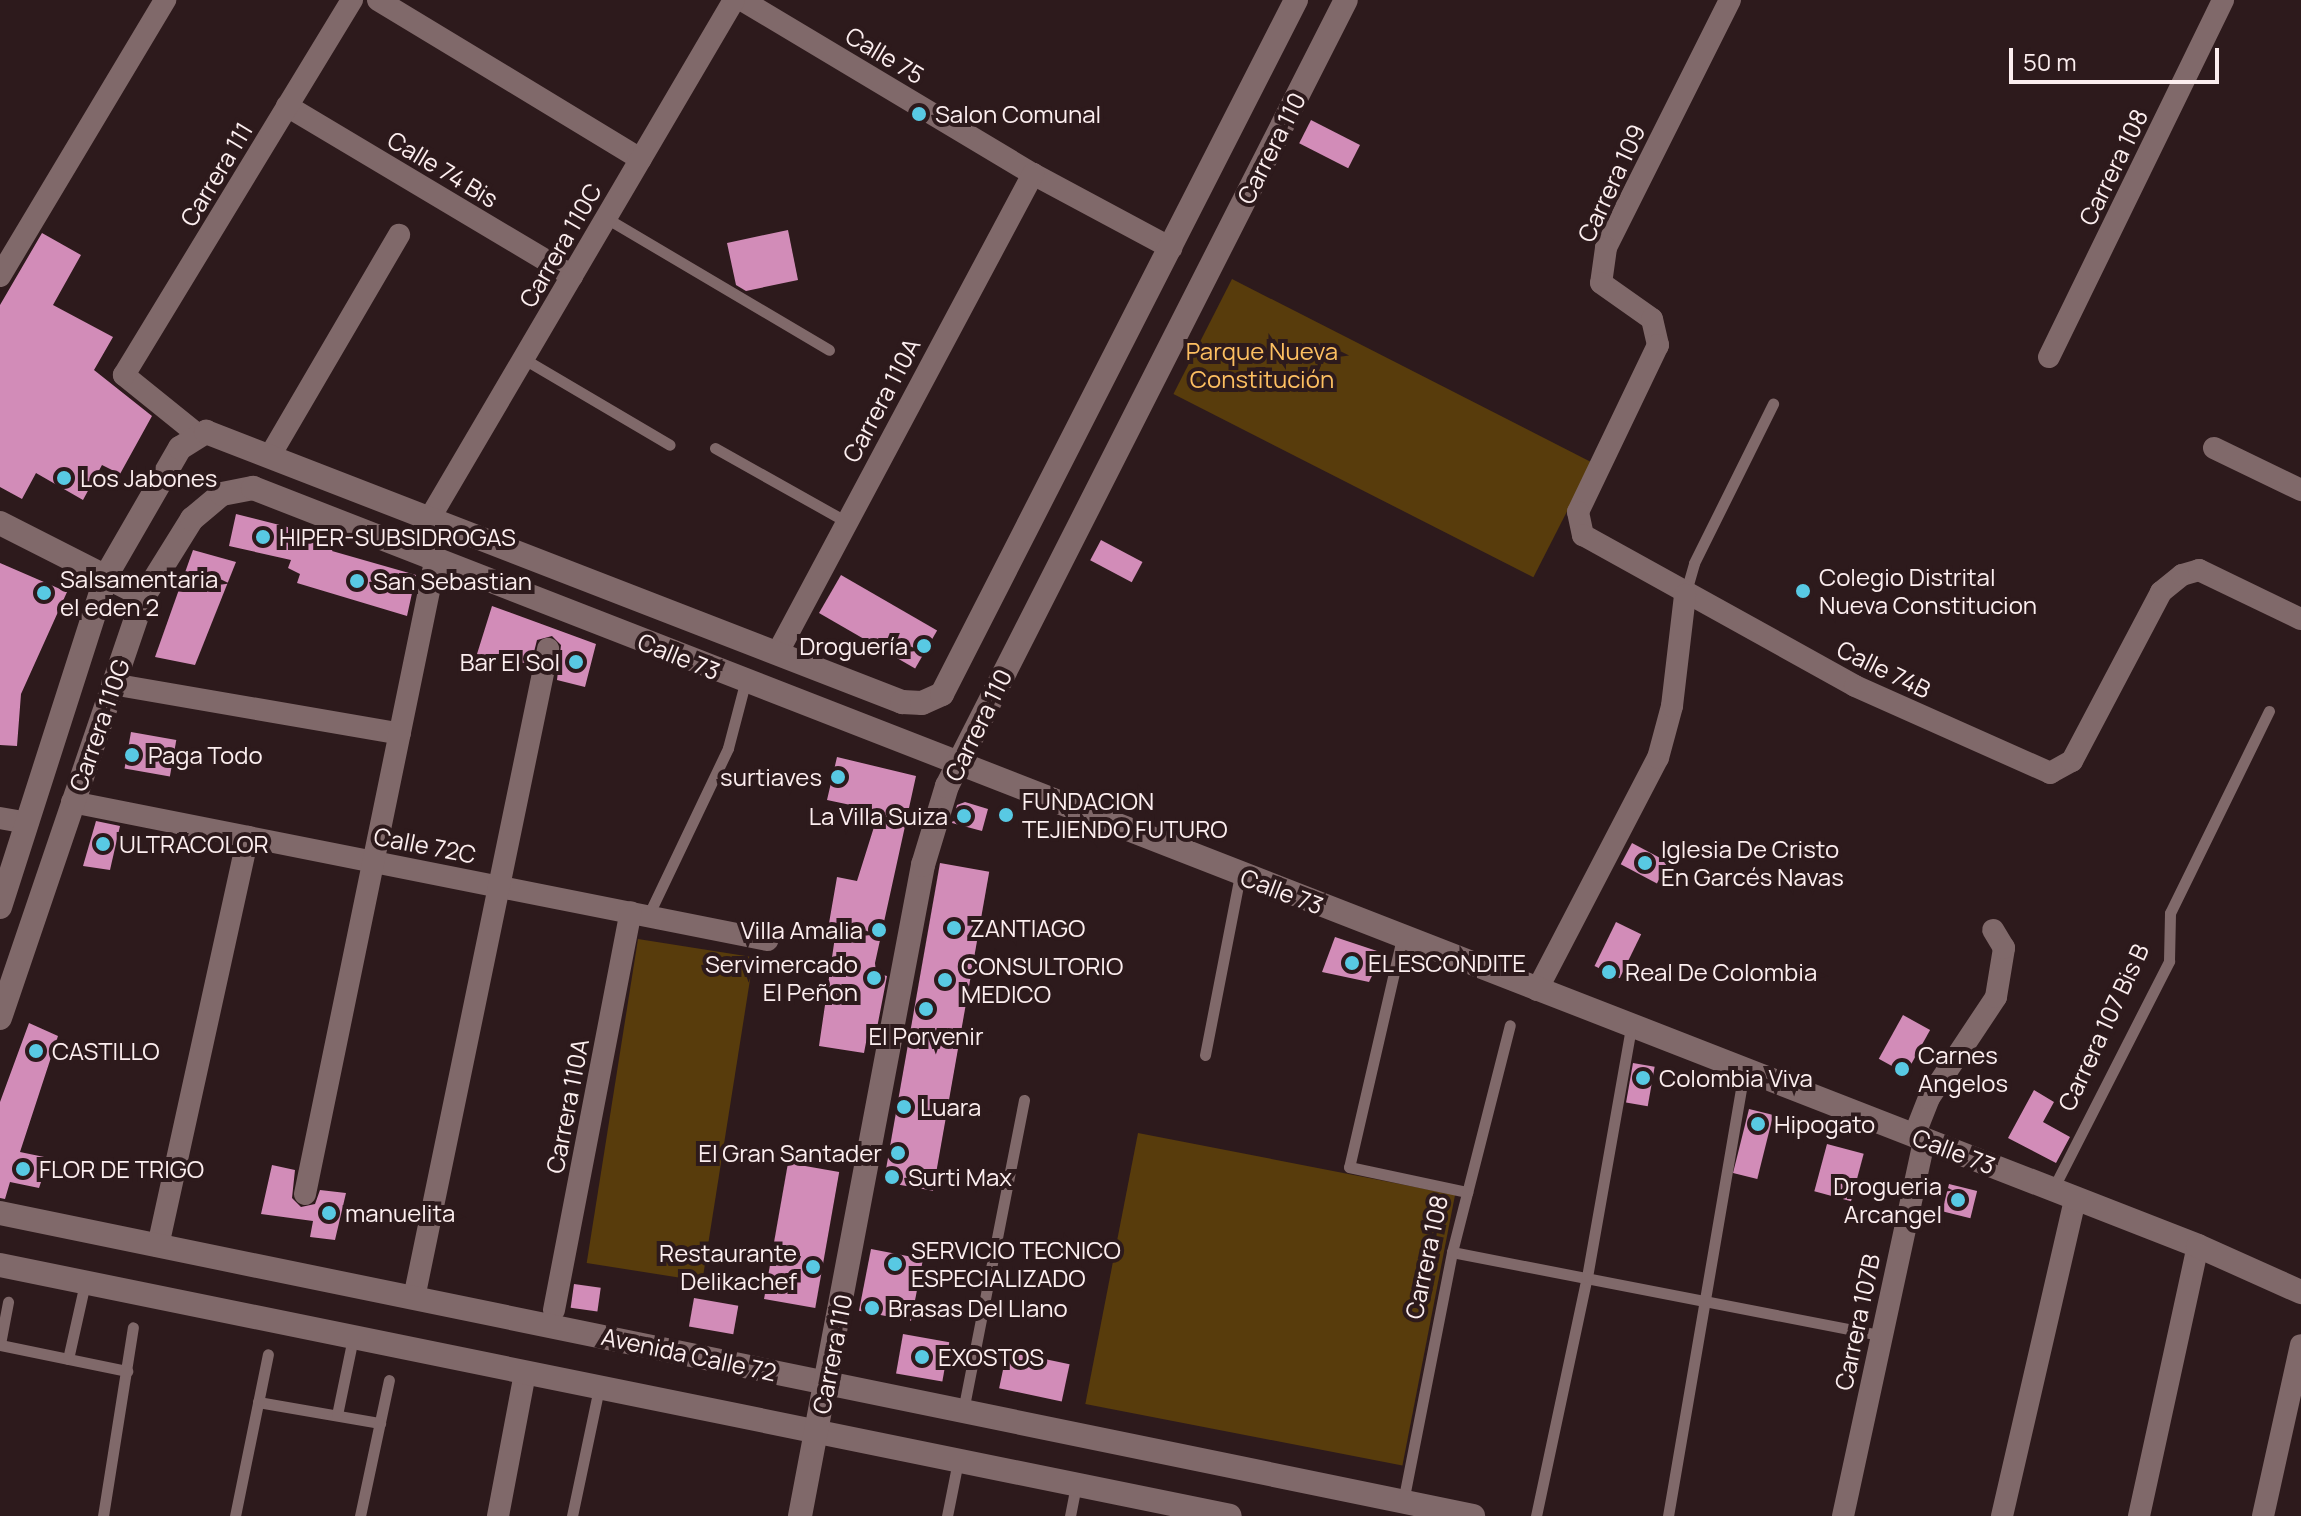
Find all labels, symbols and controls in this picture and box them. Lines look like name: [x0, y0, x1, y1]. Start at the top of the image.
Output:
street label: Calle 75: [841, 20, 929, 90]
scale bar: [2013, 32, 2223, 82]
text: 50 m: [2023, 45, 2077, 78]
street label: Carrera 110: [1231, 87, 1311, 209]
place label: Salon Comunal: [935, 100, 1101, 128]
street label: Carrera 108: [2072, 104, 2154, 230]
marker: Salon Comunal: [910, 105, 928, 123]
street label: Carrera 111: [174, 117, 258, 231]
street label: Carrera 109: [1571, 119, 1651, 247]
street label: Calle 74 Bis: [383, 125, 503, 213]
street label: Carrera 110C: [513, 178, 607, 312]
street label: Carrera 110A: [836, 333, 926, 467]
park label: Parque Nueva Constitución: [1186, 337, 1338, 393]
place label: Los Jabones: [80, 464, 217, 492]
marker: Los Jabones: [55, 469, 73, 487]
place label: HIPER-SUBSIDROGAS: [279, 523, 516, 551]
marker: HIPER-SUBSIDROGAS: [254, 528, 272, 546]
place label: Colegio Distrital Nueva Constitucion: [1819, 563, 2037, 619]
place label: Salsamentaria el eden 2: [60, 565, 218, 621]
place label: San Sebastian: [373, 567, 532, 595]
marker: San Sebastian: [348, 572, 366, 590]
marker: Colegio Distrital Nueva Constitucion: [1794, 582, 1812, 600]
marker: Salsamentaria el eden 2: [35, 584, 53, 602]
street label: Calle 73: [634, 627, 724, 685]
place label: Droguería: [799, 632, 908, 660]
street label: Calle 74B: [1833, 634, 1935, 704]
marker: Droguería: [915, 637, 933, 655]
place label: Bar El Sol: [460, 648, 560, 676]
marker: Bar El Sol: [567, 653, 585, 671]
street label: Carrera 110G: [63, 655, 135, 795]
street label: Carrera 110: [938, 664, 1018, 786]
place label: Paga Todo: [148, 741, 263, 769]
marker: Paga Todo: [123, 746, 141, 764]
place label: surtiaves: [720, 763, 822, 791]
marker: surtiaves: [829, 768, 847, 786]
place label: FUNDACION TEJIENDO FUTURO: [1022, 787, 1228, 843]
place label: La Villa Suiza: [809, 802, 948, 830]
marker: FUNDACION TEJIENDO FUTURO: [997, 806, 1015, 824]
marker: La Villa Suiza: [955, 807, 973, 825]
street label: Calle 72C: [371, 821, 479, 869]
place label: ULTRACOLOR: [119, 830, 269, 858]
marker: ULTRACOLOR: [94, 835, 112, 853]
place label: Iglesia De Cristo En Garcés Navas: [1661, 835, 1844, 891]
marker: Iglesia De Cristo En Garcés Navas: [1636, 854, 1654, 872]
street label: Calle 73: [1237, 862, 1327, 920]
place label: ZANTIAGO: [970, 914, 1085, 942]
place label: Villa Amalia: [741, 916, 863, 944]
marker: ZANTIAGO: [945, 919, 963, 937]
marker: Villa Amalia: [870, 921, 888, 939]
street label: Carrera 107 Bis B: [2052, 939, 2154, 1115]
place label: EL ESCONDITE: [1368, 949, 1527, 977]
place label: Servimercado El Peñon: [705, 950, 858, 1006]
place label: CONSULTORIO MEDICO: [961, 952, 1123, 1008]
marker: EL ESCONDITE: [1343, 954, 1361, 972]
place label: Real De Colombia: [1625, 958, 1817, 986]
marker: Real De Colombia: [1600, 963, 1618, 981]
marker: Servimercado El Peñon: [865, 969, 883, 987]
marker: CONSULTORIO MEDICO: [936, 971, 954, 989]
marker: El Porvenir: [917, 1000, 935, 1018]
place label: El Porvenir: [868, 1022, 984, 1050]
street label: Carrera 110A: [540, 1036, 594, 1176]
place label: CASTILLO: [52, 1037, 160, 1065]
place label: Carnes Angelos: [1918, 1041, 2008, 1097]
marker: CASTILLO: [27, 1042, 45, 1060]
marker: Carnes Angelos: [1893, 1060, 1911, 1078]
place label: Colombia Viva: [1659, 1064, 1813, 1092]
marker: Colombia Viva: [1634, 1069, 1652, 1087]
place label: Luara: [920, 1093, 981, 1121]
marker: Luara: [895, 1098, 913, 1116]
place label: Hipogato: [1774, 1110, 1875, 1138]
marker: Hipogato: [1749, 1115, 1767, 1133]
street label: Calle 73: [1909, 1122, 1999, 1180]
place label: El Gran Santader: [698, 1139, 882, 1167]
marker: El Gran Santader: [889, 1144, 907, 1162]
place label: FLOR DE TRIGO: [39, 1155, 204, 1183]
marker: FLOR DE TRIGO: [14, 1160, 32, 1178]
place label: Surti Max: [908, 1163, 1012, 1191]
marker: Surti Max: [883, 1168, 901, 1186]
place label: Drogueria Arcangel: [1833, 1172, 1942, 1228]
marker: Drogueria Arcangel: [1949, 1191, 1967, 1209]
street label: Carrera 108: [1399, 1192, 1453, 1322]
place label: manuelita: [345, 1199, 455, 1227]
marker: manuelita: [320, 1204, 338, 1222]
place label: SERVICIO TECNICO ESPECIALIZADO: [911, 1236, 1121, 1292]
place label: Restaurante Delikachef: [659, 1239, 797, 1295]
street label: Carrera 107B: [1829, 1251, 1885, 1393]
marker: SERVICIO TECNICO ESPECIALIZADO: [886, 1255, 904, 1273]
marker: Restaurante Delikachef: [804, 1258, 822, 1276]
street label: Carrera 110: [806, 1292, 858, 1416]
place label: Brasas Del Llano: [888, 1294, 1068, 1322]
marker: Brasas Del Llano: [863, 1299, 881, 1317]
street label: Avenida Calle 72: [599, 1321, 779, 1387]
place label: EXOSTOS: [938, 1343, 1044, 1371]
marker: EXOSTOS: [913, 1348, 931, 1366]

